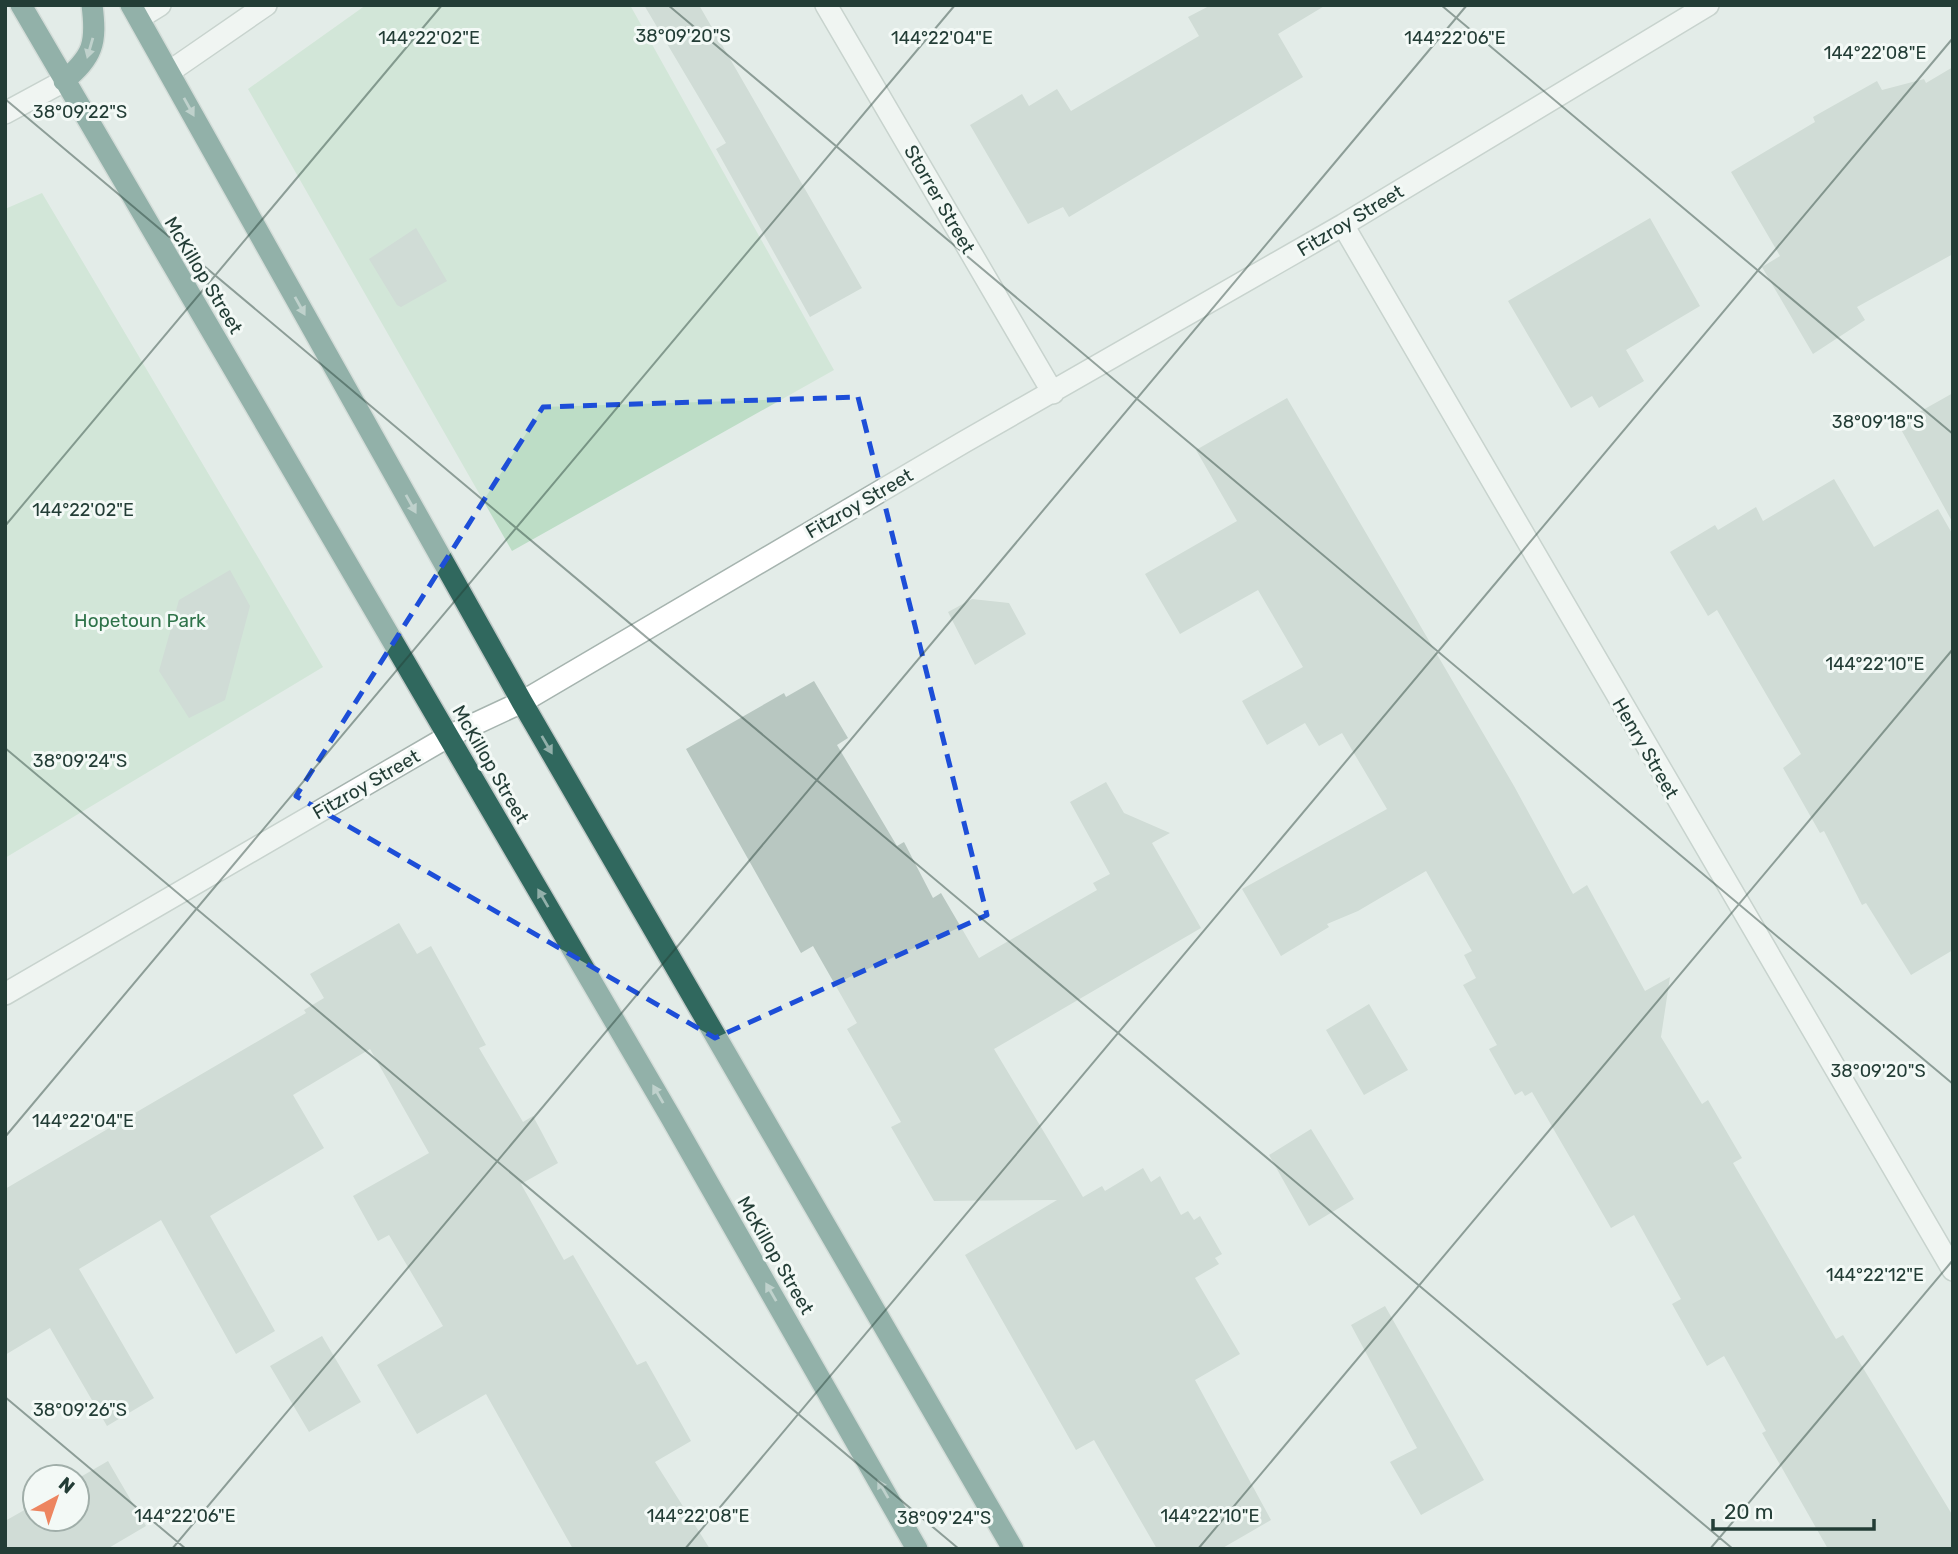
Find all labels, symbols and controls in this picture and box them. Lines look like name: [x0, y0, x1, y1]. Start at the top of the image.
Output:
text: 38°09'20"S: [635, 25, 731, 47]
text: 144°22'02"E: [378, 27, 480, 49]
text: 144°22'04"E: [891, 27, 993, 49]
text: 144°22'06"E: [1404, 27, 1506, 49]
one-way arrow: [85, 38, 95, 59]
text: 144°22'08"E: [1824, 42, 1926, 64]
one-way arrow: [183, 97, 195, 117]
text: 38°09'22"S: [33, 101, 127, 123]
street label: Storrer Street: [899, 141, 980, 258]
street label: Fitzroy Street: [1293, 179, 1408, 261]
street label: McKillop Street: [160, 212, 248, 339]
one-way arrow: [294, 296, 306, 315]
text: 38°09'18"S: [1832, 411, 1924, 433]
street label: Fitzroy Street: [802, 463, 917, 543]
one-way arrow: [405, 495, 417, 514]
text: 144°22'02"E: [32, 499, 134, 521]
park label: Hopetoun Park: [74, 609, 206, 632]
text: 144°22'10"E: [1826, 653, 1924, 675]
street label: Henry Street: [1607, 694, 1684, 803]
street label: McKillop Street: [447, 701, 534, 828]
one-way arrow: [541, 735, 553, 755]
street label: Fitzroy Street: [309, 744, 424, 824]
text: 38°09'24"S: [33, 750, 127, 772]
one-way arrow: [537, 888, 549, 908]
text: 38°09'20"S: [1830, 1060, 1926, 1082]
one-way arrow: [651, 1085, 664, 1104]
text: 144°22'04"E: [32, 1110, 134, 1132]
street label: McKillop Street: [732, 1192, 819, 1319]
text: 144°22'12"E: [1826, 1264, 1924, 1286]
one-way arrow: [765, 1282, 777, 1302]
text: 38°09'26"S: [33, 1399, 127, 1421]
north arrow: [21, 1463, 91, 1533]
text: N: [54, 1472, 79, 1499]
one-way arrow: [877, 1480, 889, 1499]
scale bar: [1713, 1488, 1874, 1532]
text: 20 m: [1724, 1499, 1773, 1524]
text: 144°22'06"E: [134, 1505, 236, 1527]
text: 144°22'08"E: [647, 1505, 749, 1527]
text: 144°22'10"E: [1161, 1505, 1259, 1527]
text: 38°09'24"S: [897, 1507, 991, 1529]

